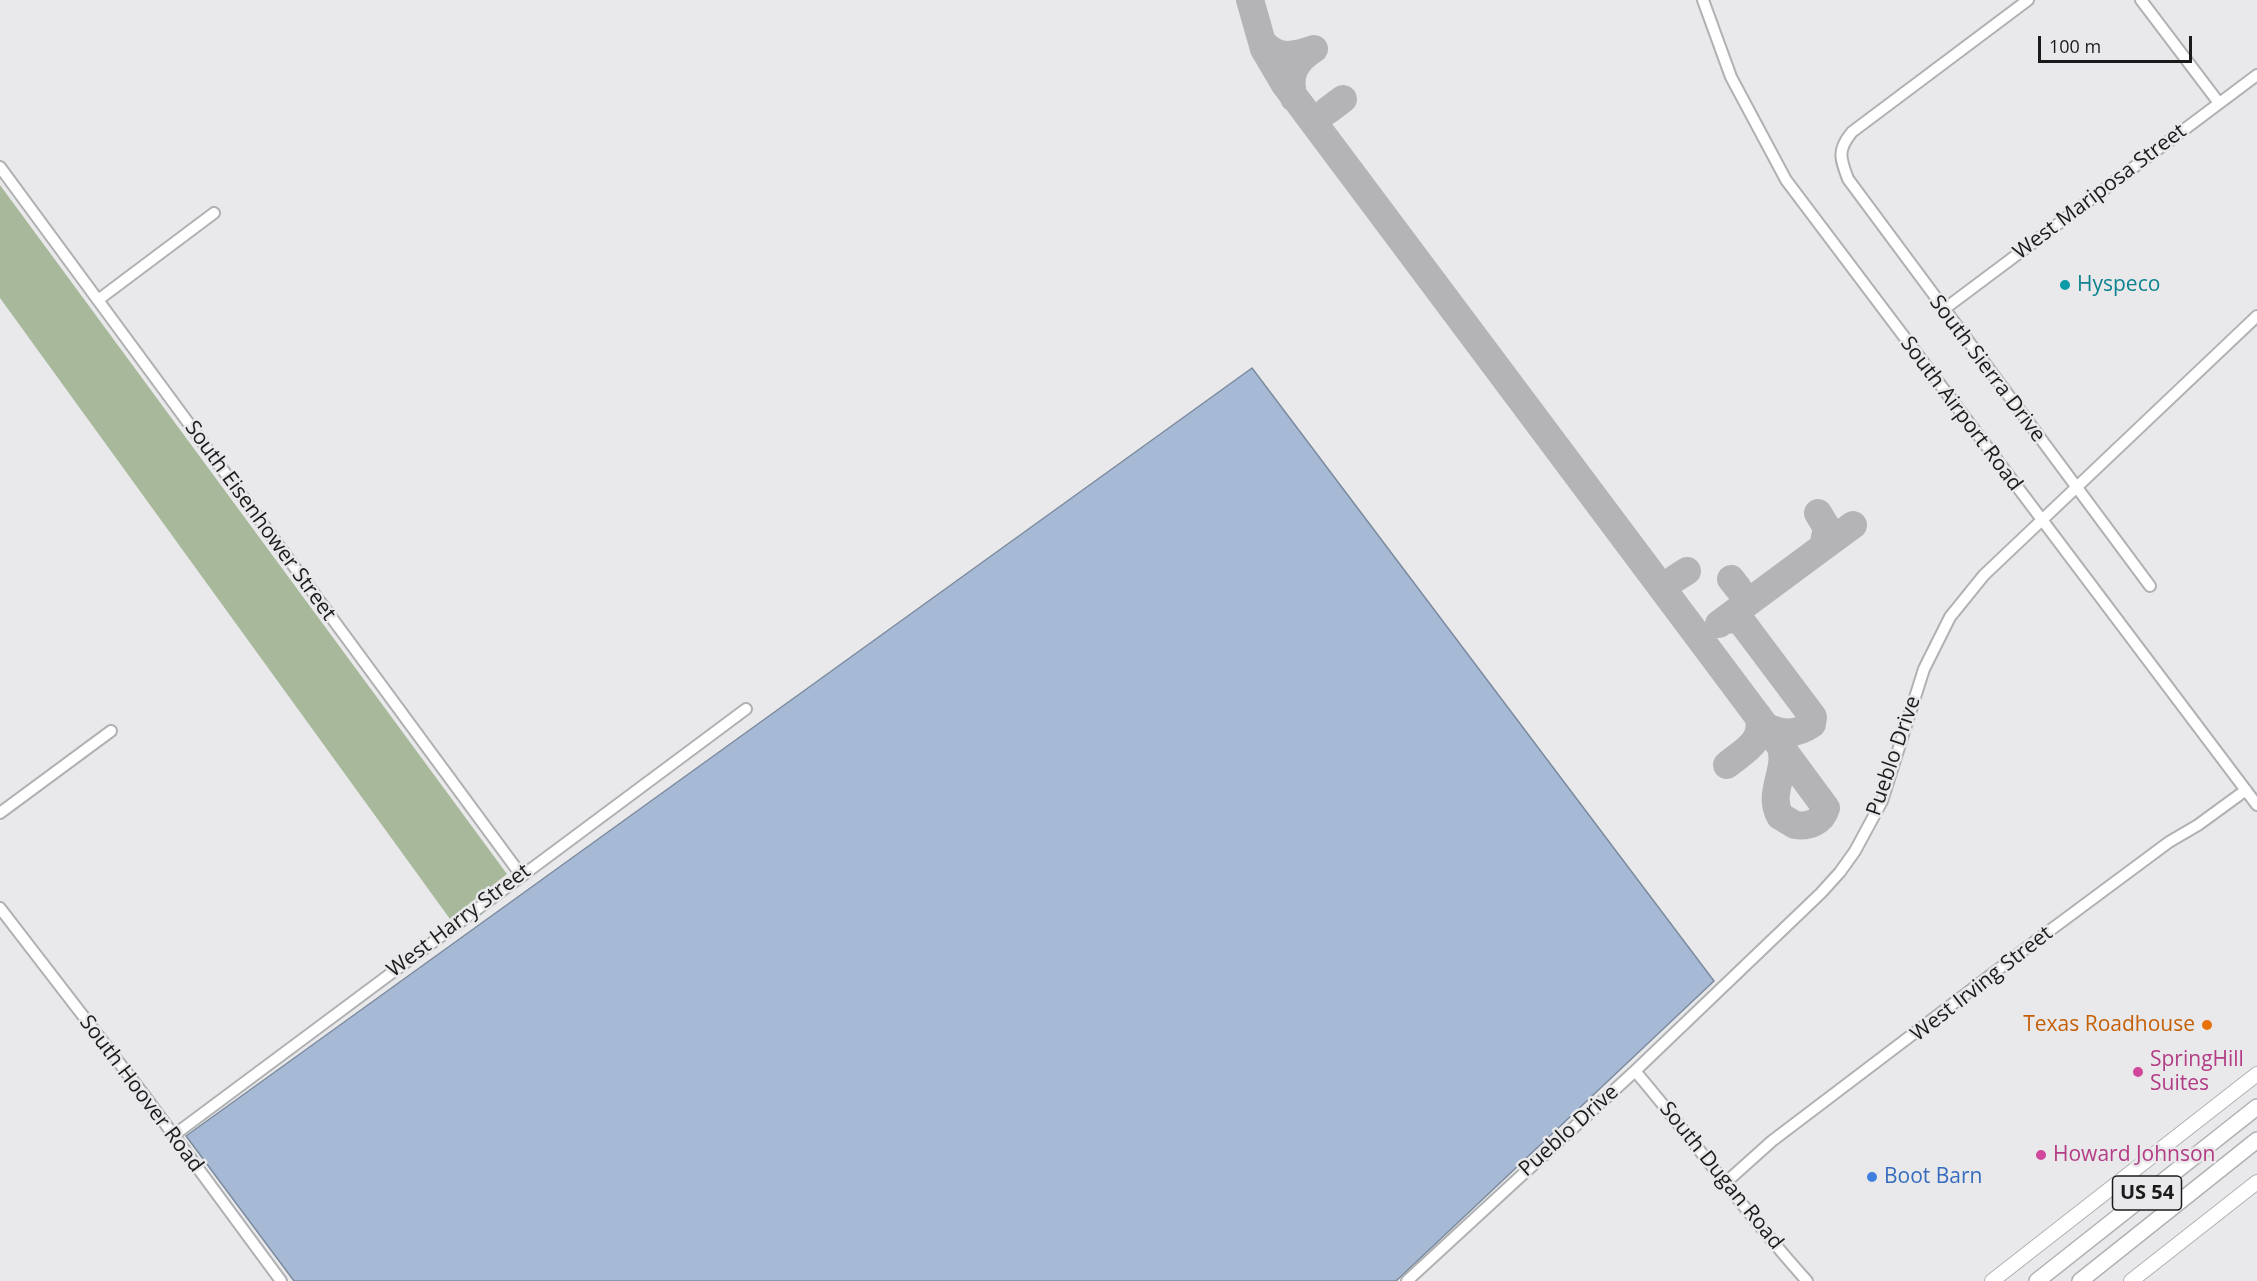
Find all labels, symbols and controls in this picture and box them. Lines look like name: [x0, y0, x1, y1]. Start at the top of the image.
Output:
scale bar: [2041, 24, 2196, 62]
text: 100 m: [2049, 34, 2101, 58]
street label: West Mariposa Street: [2009, 119, 2191, 265]
place label: Hyspeco: [2077, 272, 2160, 298]
marker: Hyspeco: [2058, 278, 2072, 292]
street label: South Sierra Drive: [1924, 291, 2050, 447]
street label: South Airport Road: [1895, 332, 2027, 496]
street label: South Eisenhower Street: [179, 416, 341, 626]
street label: Pueblo Drive: [1862, 693, 1926, 819]
street label: West Harry Street: [382, 859, 536, 983]
street label: West Irving Street: [1906, 921, 2058, 1047]
street label: South Hoover Road: [74, 1011, 208, 1177]
place label: Texas Roadhouse: [2023, 1012, 2195, 1038]
marker: Texas Roadhouse: [2200, 1018, 2214, 1032]
place label: SpringHill Suites: [2150, 1047, 2244, 1097]
marker: SpringHill Suites: [2131, 1065, 2145, 1079]
street label: Pueblo Drive: [1514, 1080, 1624, 1182]
street label: South Dugan Road: [1654, 1097, 1788, 1255]
place label: Howard Johnson: [2053, 1142, 2215, 1168]
marker: Howard Johnson: [2034, 1148, 2048, 1162]
place label: Boot Barn: [1884, 1164, 1982, 1190]
marker: Boot Barn: [1865, 1170, 1879, 1184]
road number: US 54: [2112, 1176, 2182, 1210]

